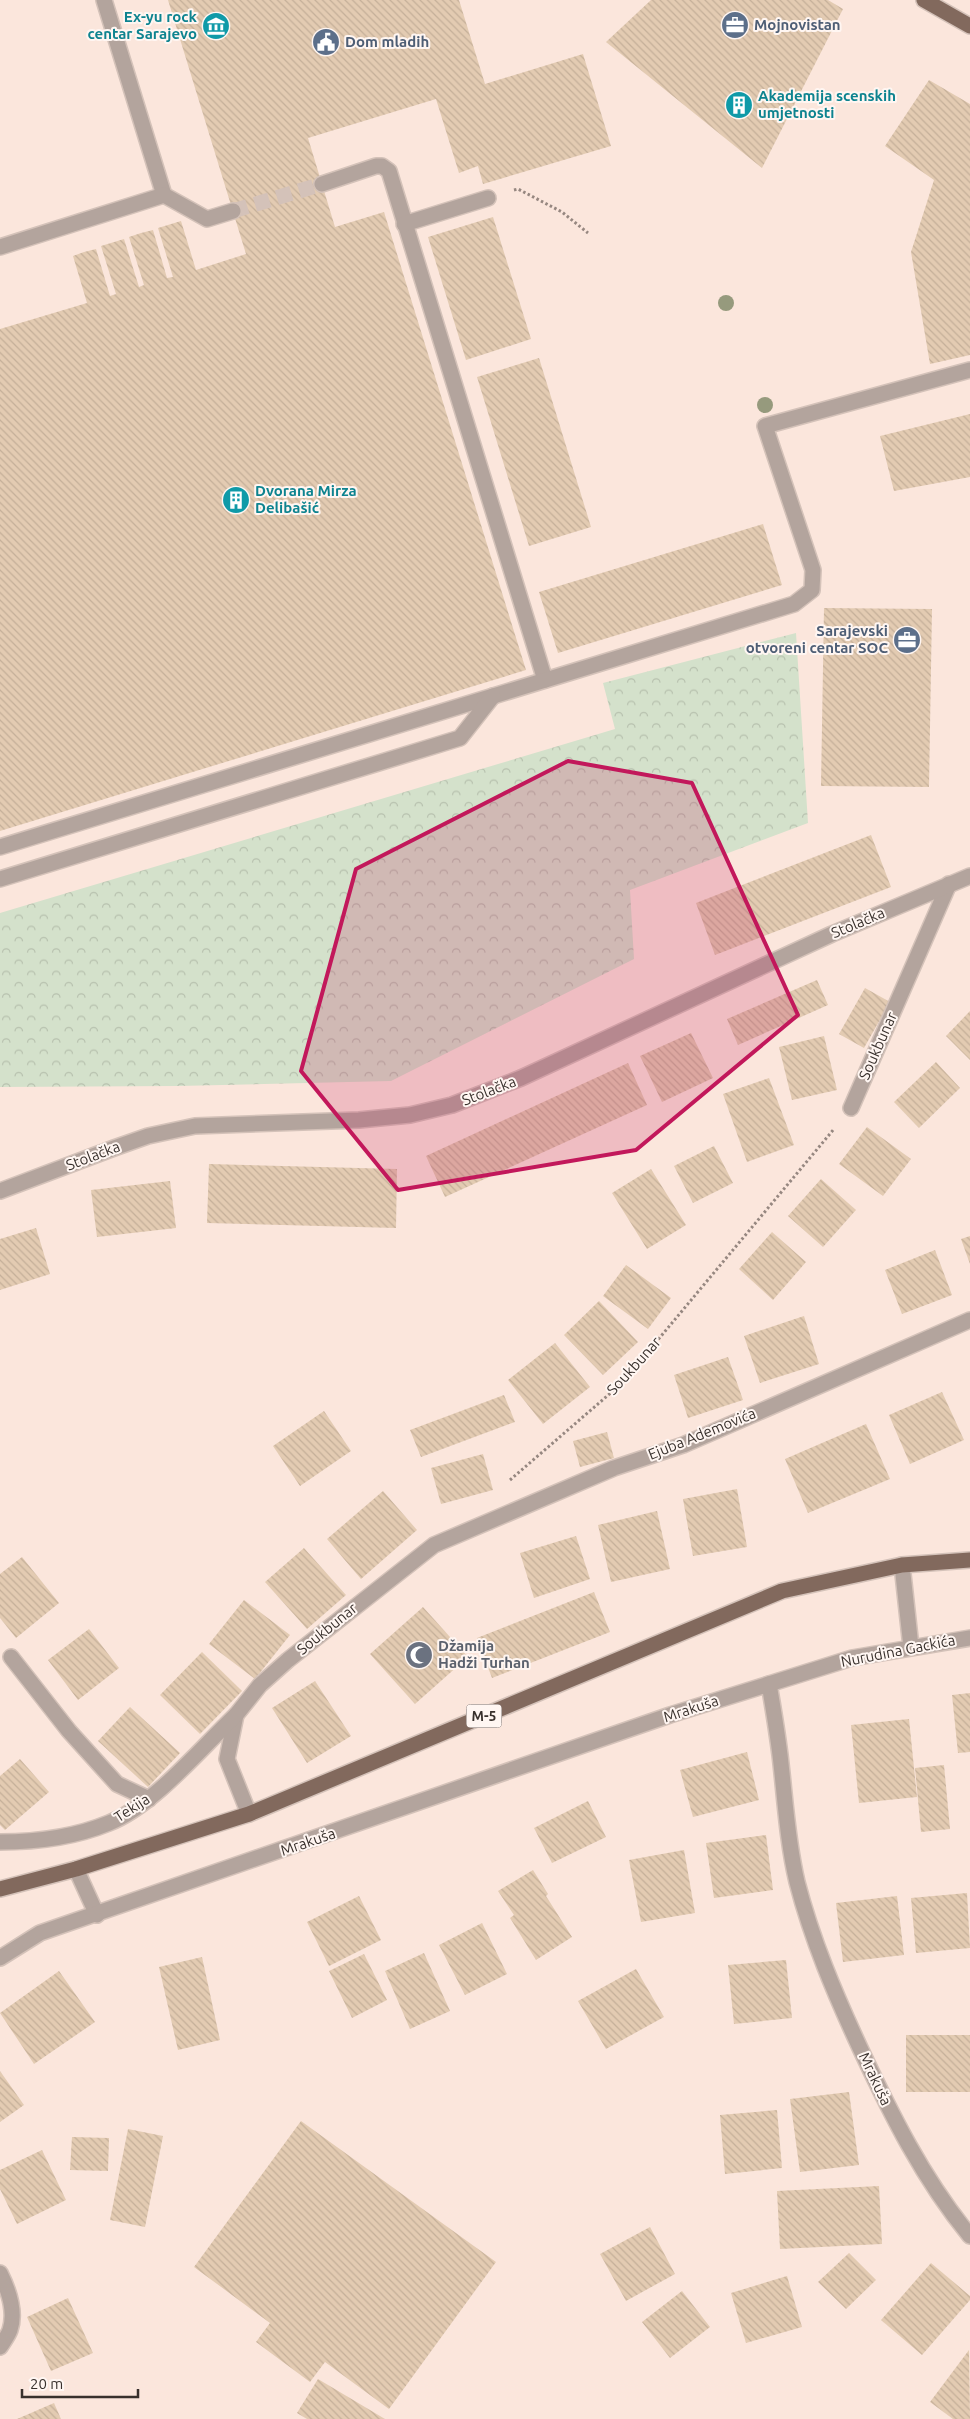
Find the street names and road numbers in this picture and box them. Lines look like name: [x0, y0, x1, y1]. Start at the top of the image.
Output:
street label: Stolačka: [829, 904, 887, 941]
street label: Soukbunar: [855, 1009, 900, 1082]
street label: Stolačka: [459, 1072, 518, 1109]
street label: Stolačka: [63, 1137, 122, 1174]
street label: Soukbunar: [603, 1333, 664, 1398]
street label: Ejuba Ademovića: [645, 1404, 758, 1463]
street label: Soukbunar: [293, 1599, 360, 1658]
street label: Nurudina Gackića: [839, 1631, 957, 1670]
street label: Mrakuša: [661, 1692, 720, 1725]
road number: M-5: [466, 1704, 502, 1728]
street label: Tekija: [111, 1790, 152, 1825]
street label: Mrakuša: [278, 1824, 337, 1859]
street label: Mrakuša: [856, 2049, 895, 2108]

